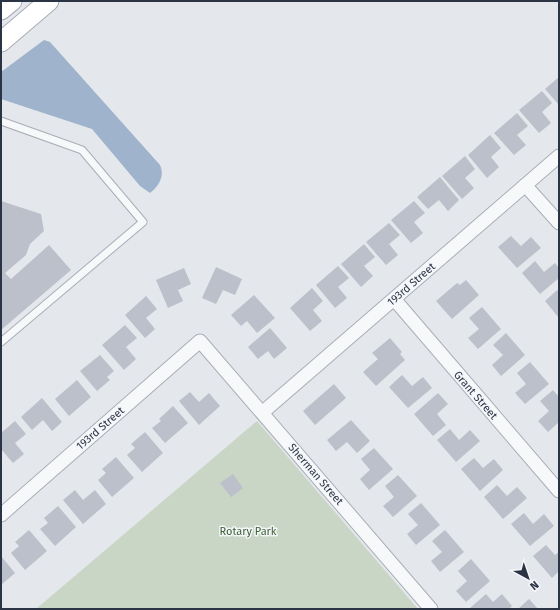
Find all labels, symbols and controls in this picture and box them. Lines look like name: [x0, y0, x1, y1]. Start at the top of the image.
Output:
street label: 193rd Street: [385, 260, 438, 309]
street label: Grant Street: [451, 368, 500, 422]
street label: 193rd Street: [74, 404, 127, 453]
street label: Sherman Street: [285, 441, 346, 508]
park label: Rotary Park: [219, 525, 277, 538]
north arrow: [508, 558, 548, 598]
text: N: [527, 578, 541, 593]

